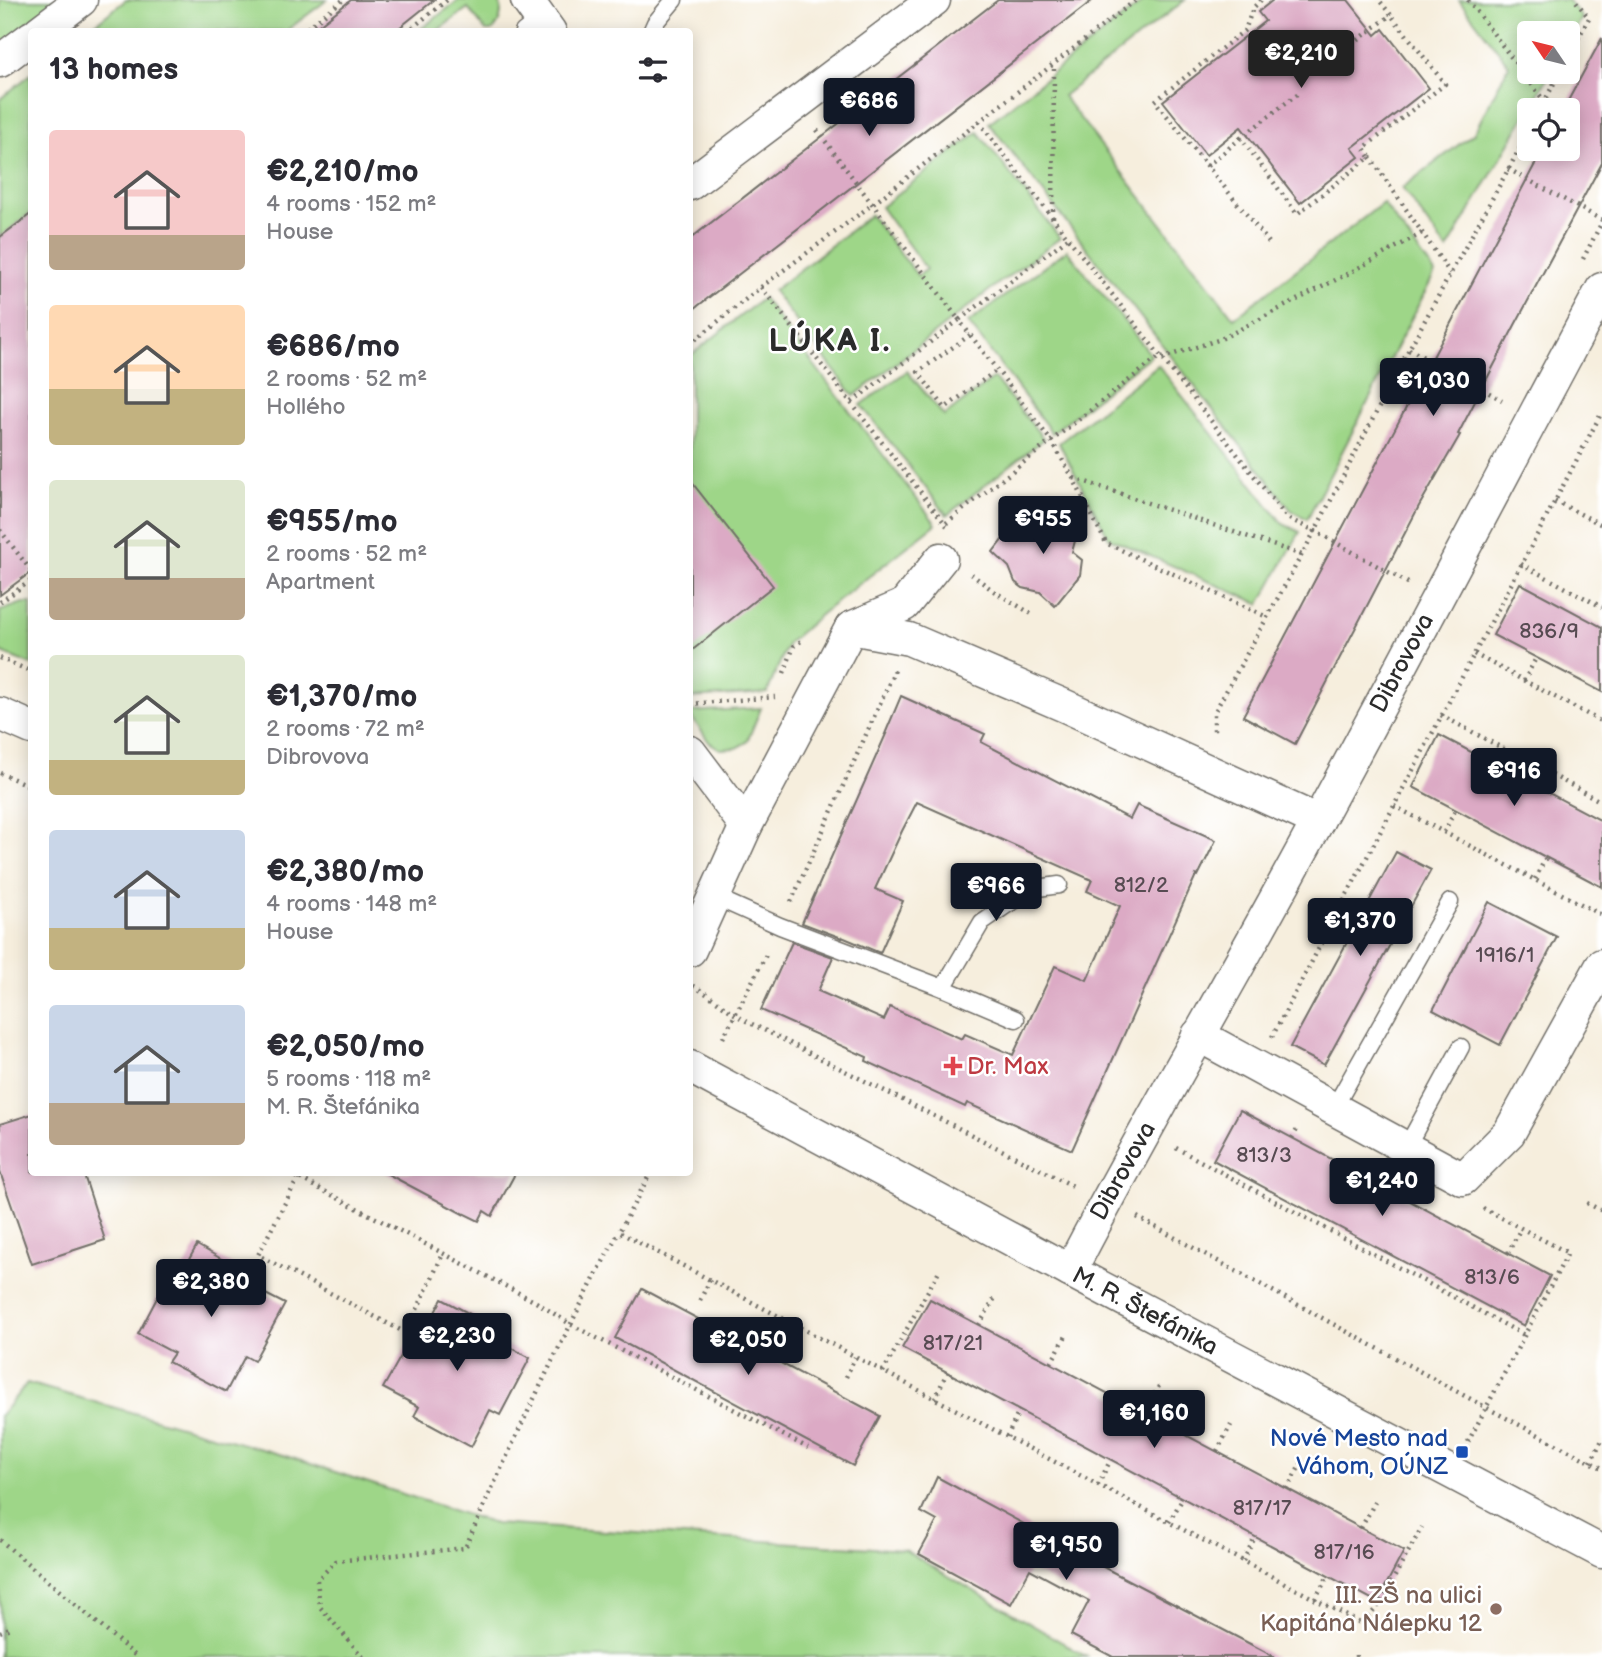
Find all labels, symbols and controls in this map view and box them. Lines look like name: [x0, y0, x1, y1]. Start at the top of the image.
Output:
north arrow: [1517, 21, 1580, 84]
map controls: [1517, 21, 1580, 161]
pin: €2,210: [1244, 31, 1358, 90]
text: €2,210: [1264, 39, 1338, 67]
icon: filters: [634, 51, 672, 89]
text: 13 homes: [49, 52, 178, 88]
pin: €686: [828, 78, 910, 138]
text: €686: [839, 87, 899, 115]
button: locate: [1517, 98, 1580, 161]
text: €2,210/mo: [266, 154, 419, 190]
icon: home: [105, 158, 189, 242]
text: 4 rooms · 152 m²: [266, 190, 436, 218]
text: House: [266, 218, 333, 246]
district label: LÚKA I.: [769, 320, 891, 361]
text: €686/mo: [266, 329, 400, 365]
icon: home: [105, 333, 189, 417]
pin: €1,030: [1376, 358, 1490, 418]
text: 2 rooms · 52 m²: [266, 365, 427, 393]
text: €1,030: [1396, 367, 1470, 395]
text: Hollého: [266, 393, 346, 421]
pin: €955: [1002, 496, 1084, 556]
text: €955/mo: [266, 504, 398, 540]
text: €955: [1014, 505, 1072, 533]
icon: home: [105, 508, 189, 592]
text: 2 rooms · 52 m²: [266, 540, 427, 568]
text: Apartment: [266, 568, 375, 596]
street label: Dibrovova: [1364, 609, 1440, 717]
house number: 836/9: [1519, 619, 1579, 644]
text: €1,370/mo: [266, 679, 417, 715]
icon: home: [105, 683, 189, 767]
text: 2 rooms · 72 m²: [266, 715, 425, 743]
text: Dibrovova: [266, 743, 369, 771]
pin: €916: [1473, 748, 1555, 808]
text: €916: [1487, 757, 1541, 785]
text: €2,380/mo: [266, 854, 424, 890]
icon: home: [105, 858, 189, 942]
pin: €966: [955, 864, 1037, 923]
text: €966: [967, 872, 1025, 900]
house number: 812/2: [1114, 873, 1169, 898]
text: 4 rooms · 148 m²: [266, 890, 437, 918]
pin: €1,370: [1303, 898, 1417, 958]
text: €1,370: [1324, 907, 1396, 935]
text: House: [266, 918, 333, 946]
house number: 1916/1: [1476, 943, 1534, 968]
text: €2,050/mo: [266, 1029, 425, 1065]
icon: home: [105, 1033, 189, 1117]
place label: Dr. Max: [967, 1052, 1049, 1081]
marker: Dr. Max: [945, 1058, 961, 1074]
text: 5 rooms · 118 m²: [266, 1065, 431, 1093]
text: M. R. Štefánika: [266, 1093, 420, 1121]
street label: Dibrovova: [1084, 1117, 1162, 1225]
house number: 813/3: [1236, 1143, 1292, 1168]
pin: €1,240: [1325, 1158, 1439, 1218]
text: €1,240: [1346, 1167, 1418, 1195]
pin: €2,380: [154, 1260, 268, 1319]
street label: M. R. Štefánika: [1067, 1260, 1223, 1362]
house number: 813/6: [1464, 1265, 1520, 1290]
text: €2,380: [172, 1268, 250, 1296]
pin: €2,230: [400, 1314, 514, 1373]
pin: €2,050: [691, 1318, 805, 1377]
text: €2,230: [418, 1322, 496, 1350]
text: €2,050: [709, 1326, 787, 1354]
house number: 817/21: [923, 1331, 983, 1356]
pin: €1,160: [1097, 1390, 1211, 1450]
text: €1,160: [1119, 1399, 1189, 1427]
place label: Nové Mesto nad Váhom, OÚNZ: [1270, 1424, 1448, 1481]
marker: Nové Mesto nad Váhom, OÚNZ: [1454, 1444, 1470, 1460]
house number: 817/17: [1233, 1496, 1292, 1521]
pin: €1,950: [1009, 1522, 1123, 1582]
text: €1,950: [1029, 1531, 1103, 1559]
house number: 817/16: [1313, 1540, 1375, 1565]
place label: III. ZŠ na ulici Kapitána Nálepku 12: [1260, 1581, 1482, 1638]
marker: III. ZŠ na ulici Kapitána Nálepku 12: [1488, 1601, 1504, 1617]

